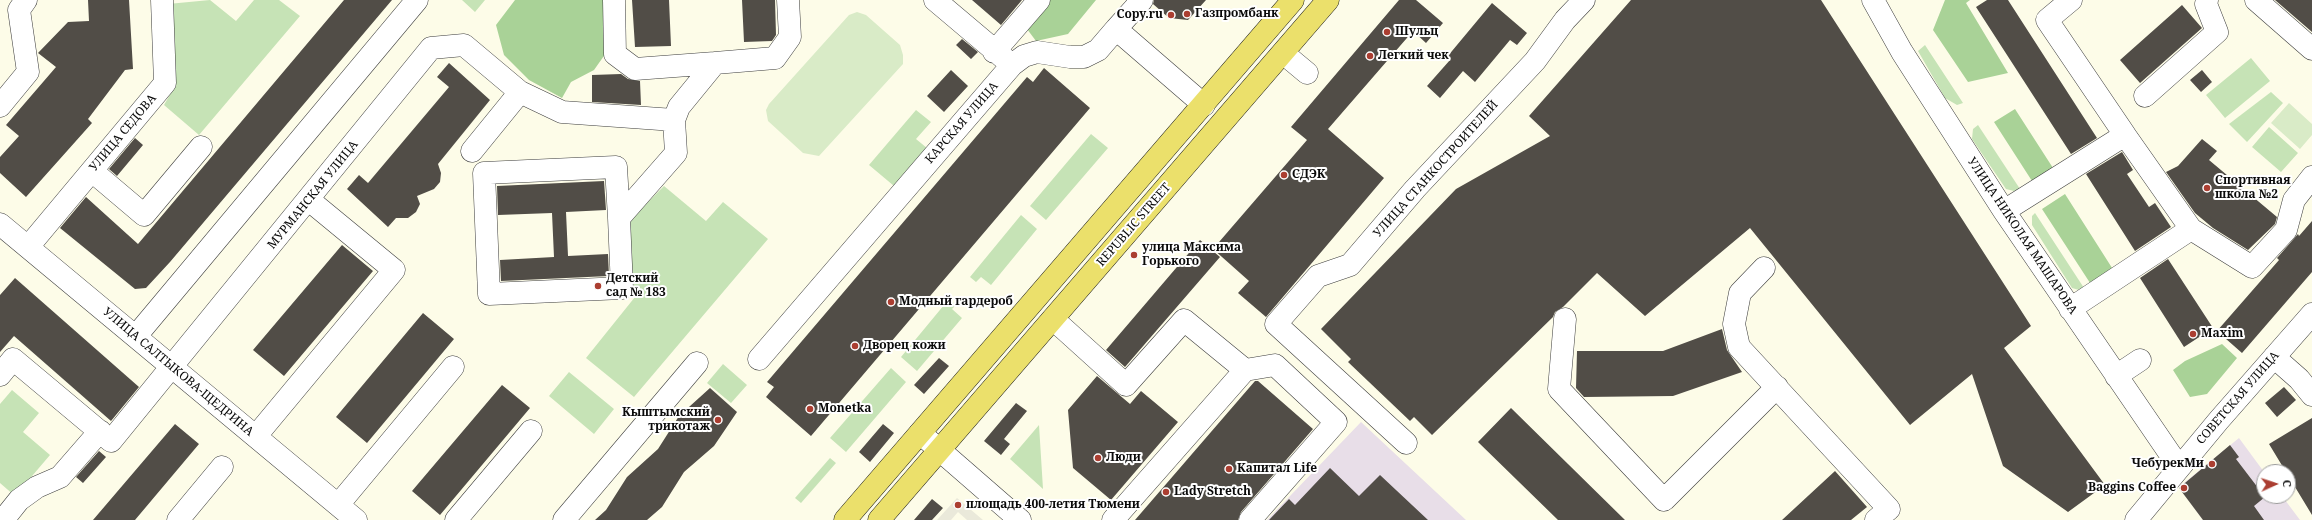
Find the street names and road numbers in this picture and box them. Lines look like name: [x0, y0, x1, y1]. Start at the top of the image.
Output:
street label: КАРСКАЯ УЛИЦА: [923, 79, 1001, 167]
street label: УЛИЦА СЕДОВА: [87, 91, 159, 175]
street label: УЛИЦА СТАНКОСТРОИТЕЛЕЙ: [1371, 98, 1501, 240]
street label: МУРМАНСКАЯ УЛИЦА: [265, 138, 361, 252]
street label: УЛИЦА НИКОЛАЯ МАШАРОВА: [1964, 155, 2080, 317]
street label: REPUBLIC STREET: [1094, 181, 1174, 269]
street label: УЛИЦА САЛТЫКОВА-ЩЕДРИНА: [100, 305, 256, 439]
street label: СОВЕТСКАЯ УЛИЦА: [2194, 349, 2282, 447]

